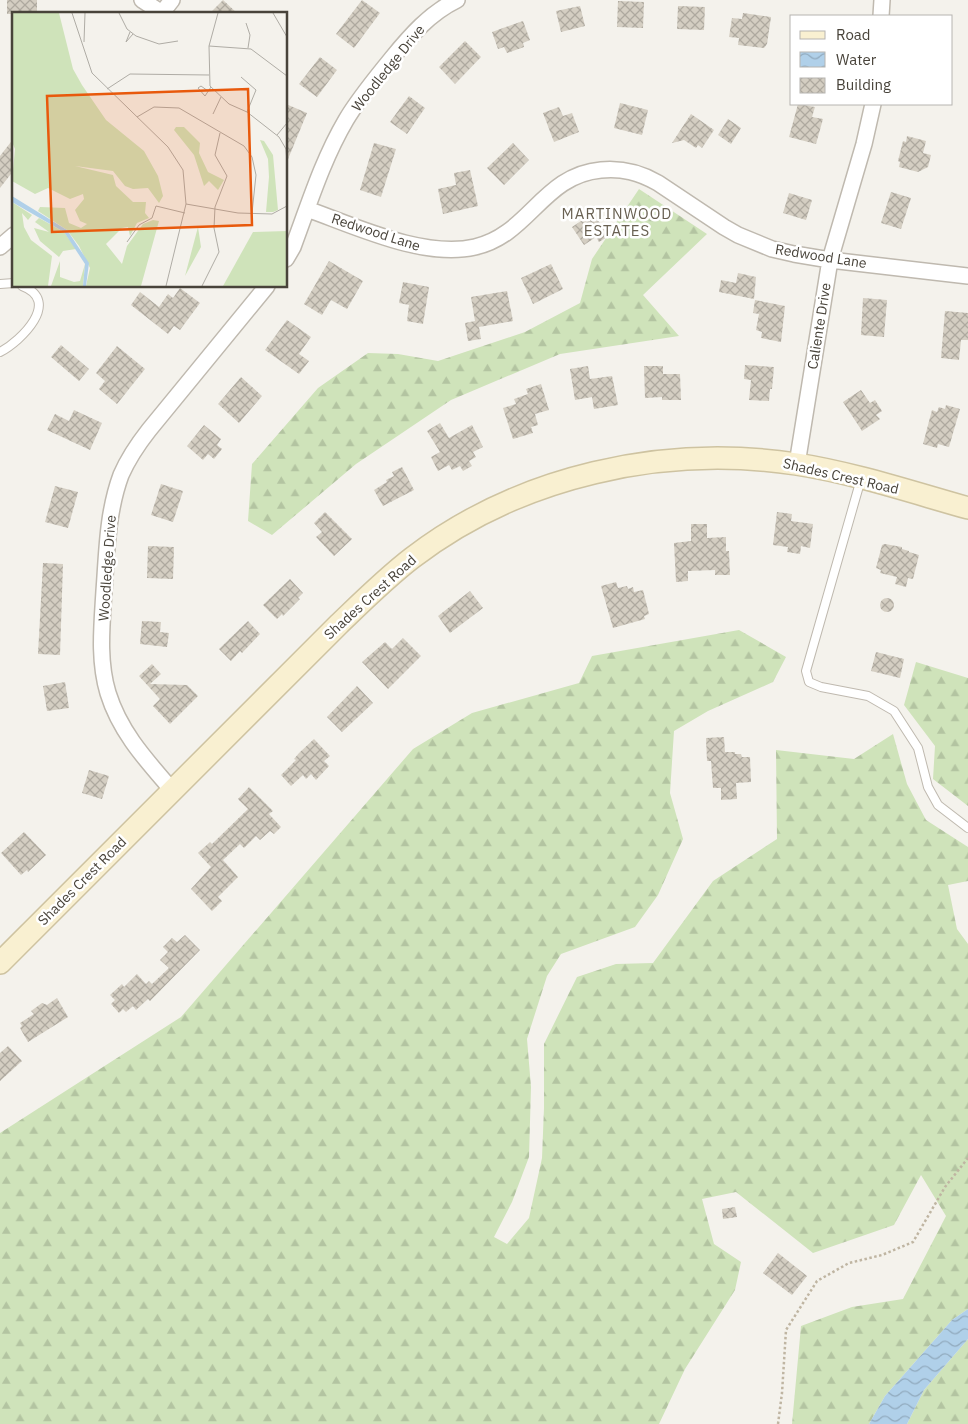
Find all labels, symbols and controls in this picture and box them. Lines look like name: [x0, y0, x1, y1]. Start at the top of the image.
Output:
inset map: [12, 12, 288, 288]
legend: [790, 15, 953, 105]
street label: Woodledge Drive: [347, 21, 429, 115]
text: Road: [836, 25, 871, 44]
text: Water: [836, 50, 877, 69]
text: Building: [836, 75, 891, 94]
district label: MARTINWOOD ESTATES: [562, 204, 672, 240]
street label: Redwood Lane: [329, 209, 423, 255]
street label: Redwood Lane: [774, 240, 868, 272]
street label: Caliente Drive: [803, 281, 835, 371]
street label: Shades Crest Road: [781, 454, 901, 498]
street label: Woodledge Drive: [94, 514, 120, 622]
street label: Shades Crest Road: [320, 551, 420, 643]
street label: Shades Crest Road: [34, 833, 130, 929]

